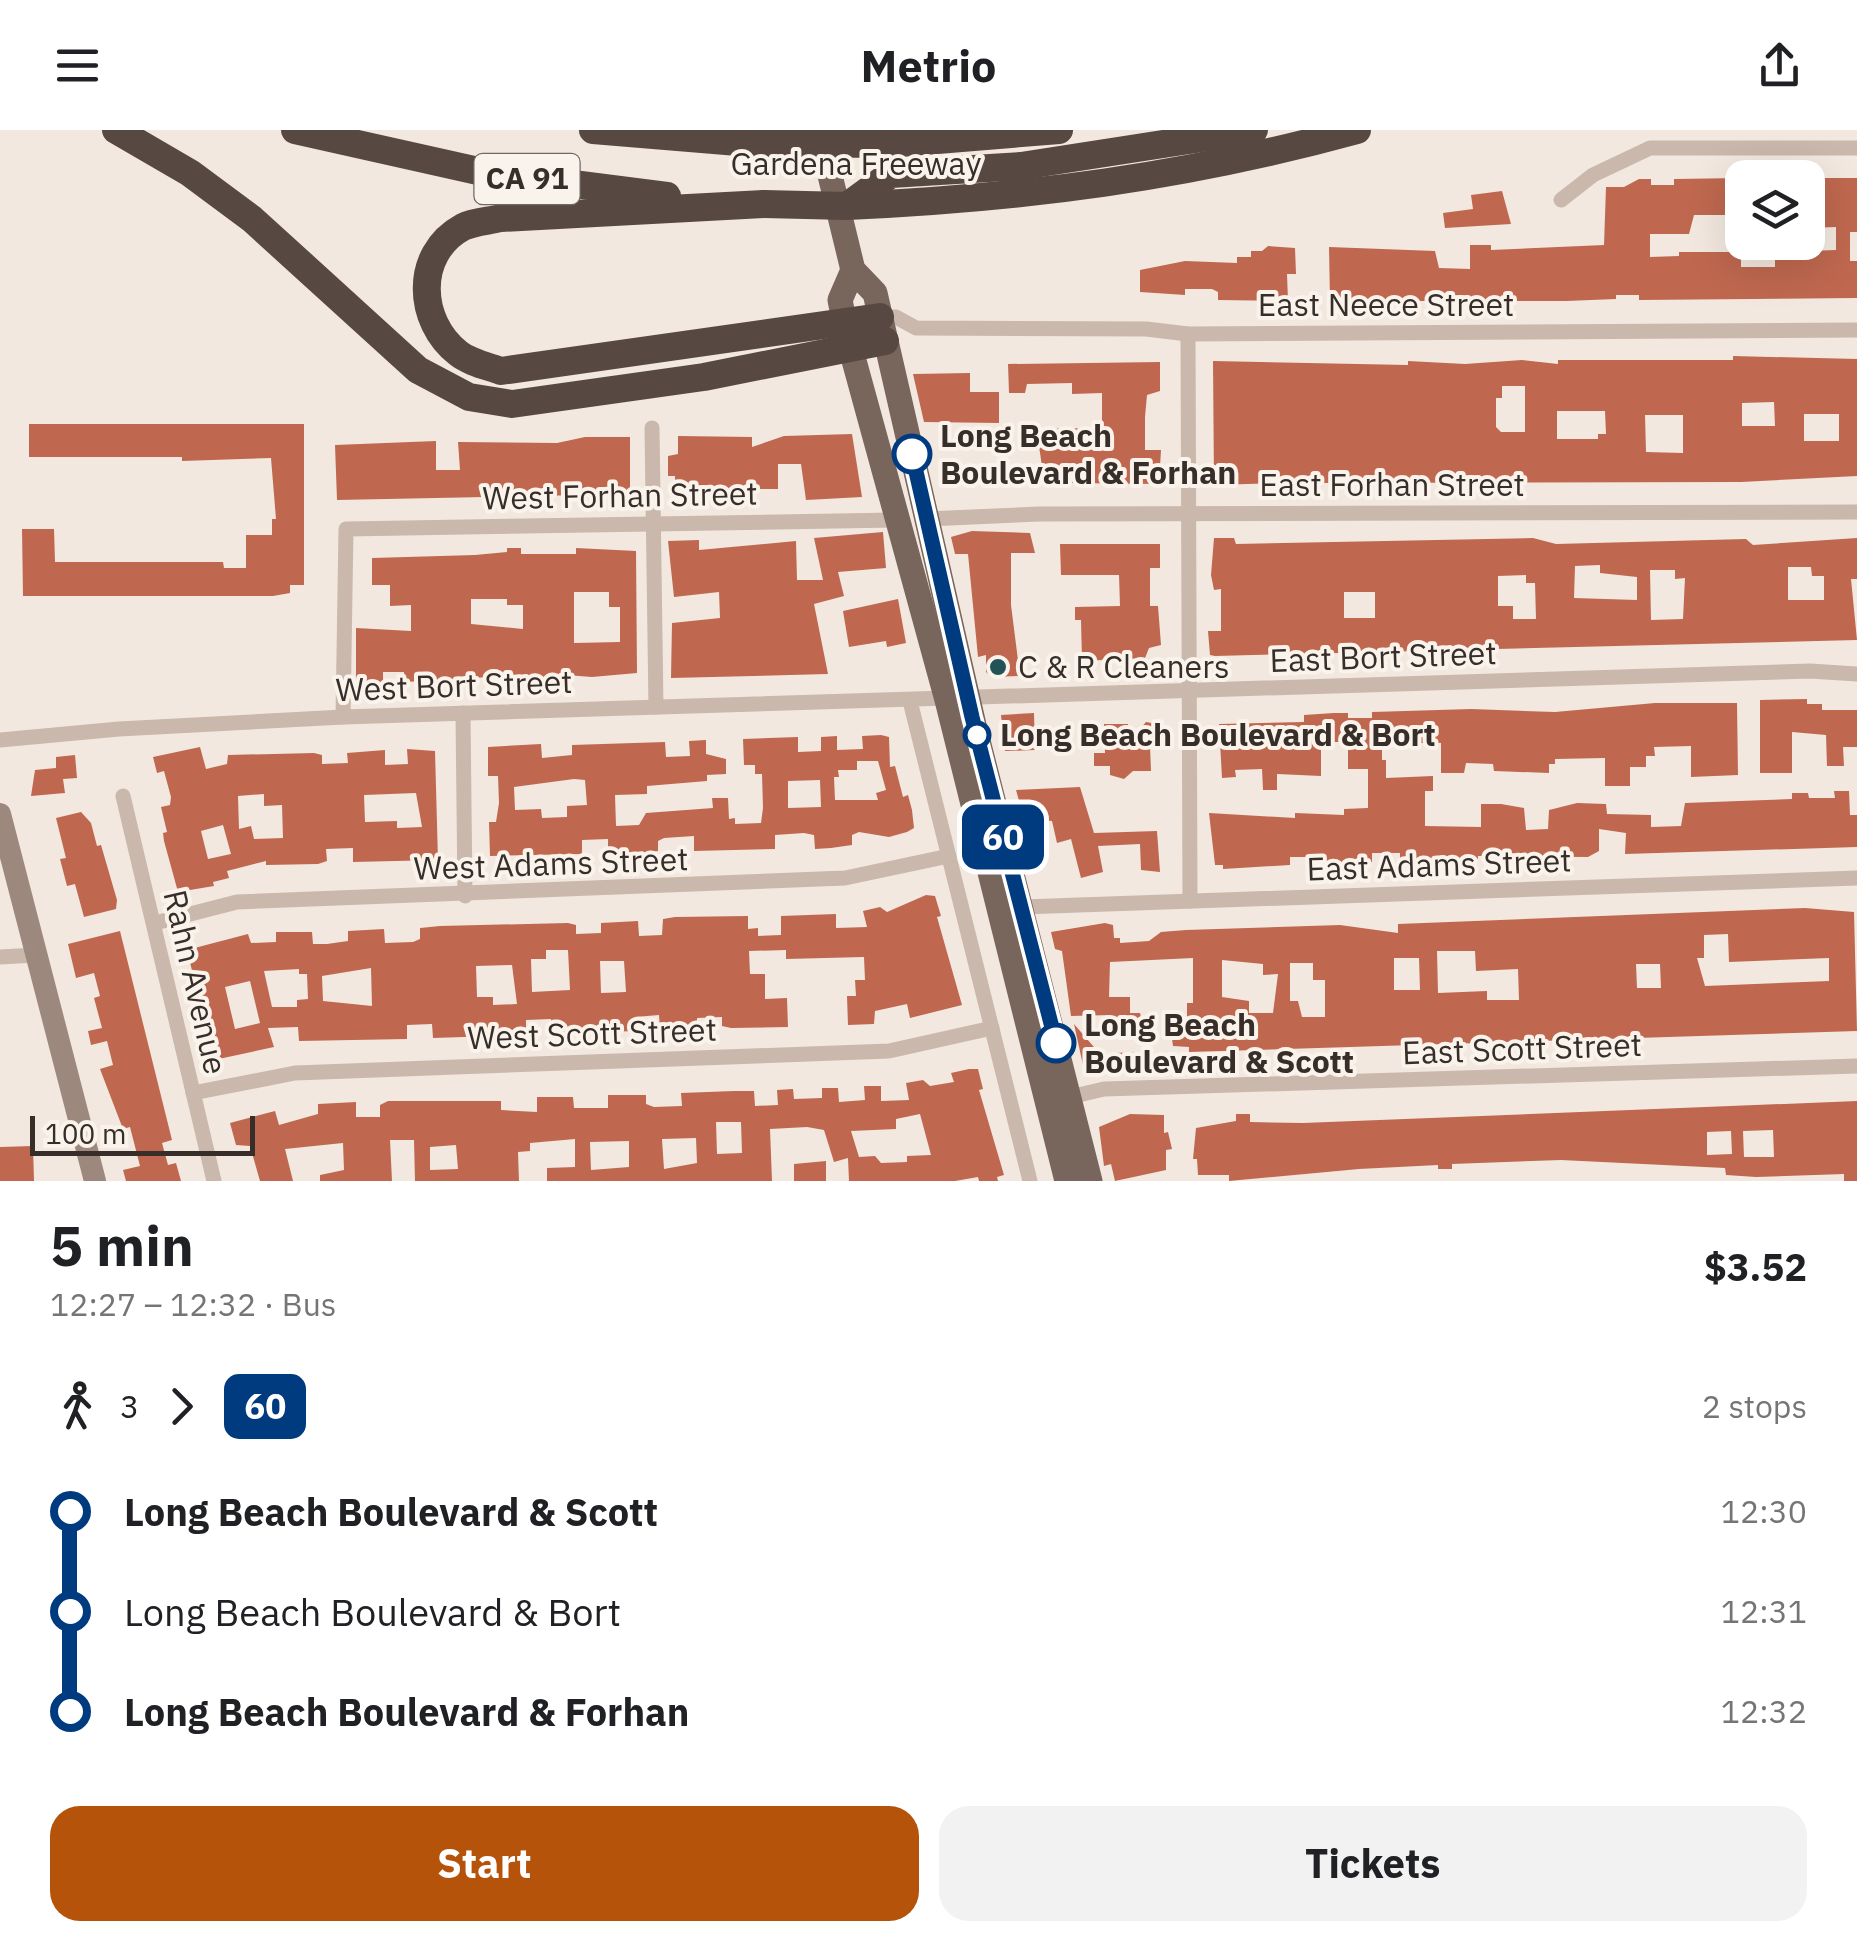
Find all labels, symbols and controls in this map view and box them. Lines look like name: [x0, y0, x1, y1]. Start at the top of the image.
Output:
text: Metrio: [861, 36, 996, 94]
icon: menu: [50, 38, 105, 93]
icon: share: [1752, 38, 1807, 93]
street label: Gardena Freeway: [731, 142, 981, 184]
road number: CA 91: [474, 154, 580, 204]
map controls: [1725, 160, 1825, 260]
button: layers: [1725, 160, 1825, 260]
street label: East Neece Street: [1258, 283, 1514, 325]
place label: Long Beach Boulevard & Forhan: [940, 414, 1236, 493]
marker: Long Beach Boulevard & Forhan: [893, 435, 931, 473]
street label: East Forhan Street: [1259, 463, 1525, 505]
street label: West Forhan Street: [482, 472, 758, 518]
street label: East Bort Street: [1269, 631, 1497, 681]
place label: C & R Cleaners: [1018, 645, 1230, 687]
marker: C & R Cleaners: [987, 656, 1009, 678]
street label: West Bort Street: [335, 660, 573, 710]
place label: Long Beach Boulevard & Bort: [1000, 713, 1436, 755]
marker: Long Beach Boulevard & Bort: [964, 722, 990, 748]
line badge: 60: [958, 804, 1048, 870]
text: 60: [982, 814, 1024, 860]
street label: West Adams Street: [413, 837, 689, 889]
street label: East Adams Street: [1306, 838, 1572, 890]
street label: Rahn Avenue: [154, 885, 238, 1078]
place label: Long Beach Boulevard & Scott: [1084, 1003, 1354, 1082]
street label: West Scott Street: [466, 1008, 717, 1058]
street label: East Scott Street: [1401, 1023, 1643, 1073]
marker: Long Beach Boulevard & Scott: [1037, 1024, 1075, 1062]
scale bar: [30, 1111, 255, 1156]
text: 100 m: [45, 1115, 126, 1152]
text: 5 min: [50, 1210, 194, 1281]
text: $3.52: [1704, 1242, 1807, 1291]
text: 12:27 – 12:32 · Bus: [50, 1283, 336, 1325]
icon: walk: [50, 1379, 105, 1434]
icon: forward: [154, 1379, 209, 1434]
text: 60: [244, 1383, 286, 1429]
text: 3: [120, 1385, 139, 1427]
text: 2 stops: [1702, 1385, 1807, 1427]
text: Long Beach Boulevard & Scott: [124, 1487, 658, 1536]
text: 12:30: [1721, 1490, 1807, 1532]
text: Long Beach Boulevard & Bort: [124, 1587, 621, 1636]
text: 12:31: [1721, 1590, 1807, 1632]
text: Long Beach Boulevard & Forhan: [124, 1687, 689, 1736]
text: 12:32: [1721, 1690, 1807, 1732]
button: Start: [50, 1806, 919, 1921]
button: Tickets: [939, 1806, 1807, 1921]

